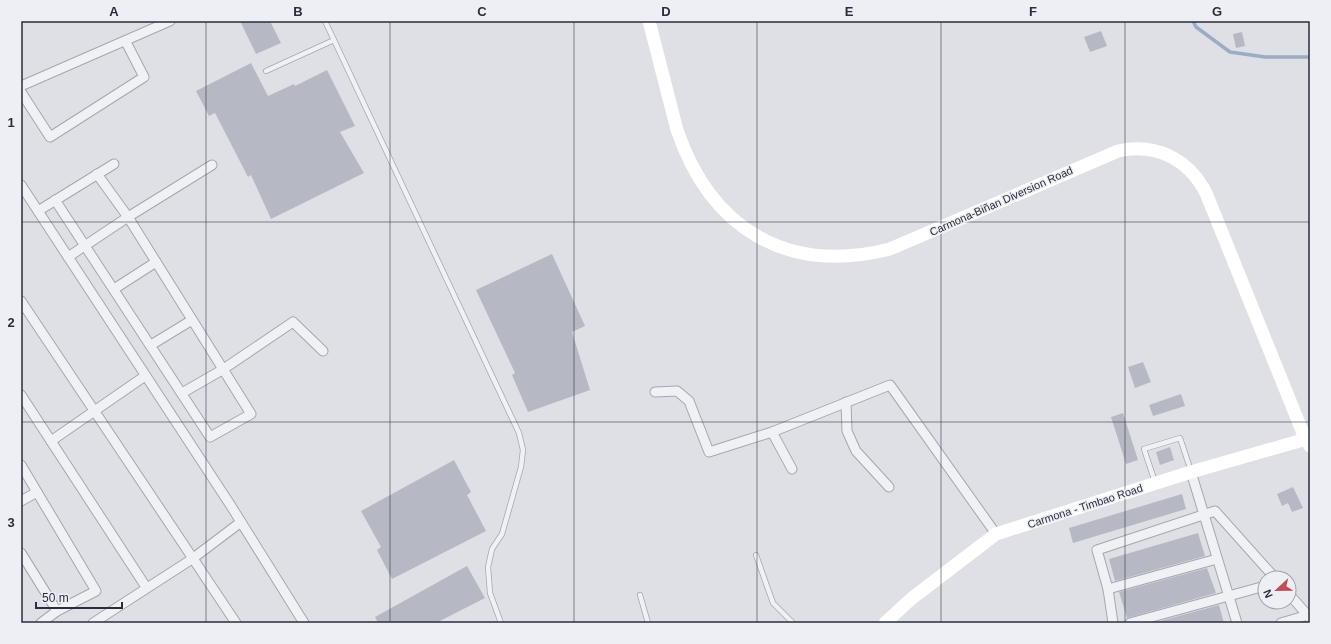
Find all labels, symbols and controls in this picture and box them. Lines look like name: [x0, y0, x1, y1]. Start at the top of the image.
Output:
text: A: [109, 4, 119, 19]
text: B: [293, 4, 303, 19]
text: C: [477, 4, 487, 19]
text: D: [661, 4, 671, 19]
text: E: [845, 4, 854, 19]
text: F: [1029, 4, 1037, 19]
text: G: [1212, 4, 1222, 19]
text: 1: [7, 115, 15, 130]
street label: Carmona-Biñan Diversion Road: [928, 164, 1074, 238]
text: 2: [7, 315, 15, 330]
street label: Carmona - Timbao Road: [1026, 482, 1144, 530]
text: 3: [7, 515, 15, 530]
north arrow: [1257, 570, 1297, 610]
scale bar: [36, 584, 122, 610]
text: N: [1261, 588, 1275, 600]
text: 50 m: [42, 591, 69, 605]

